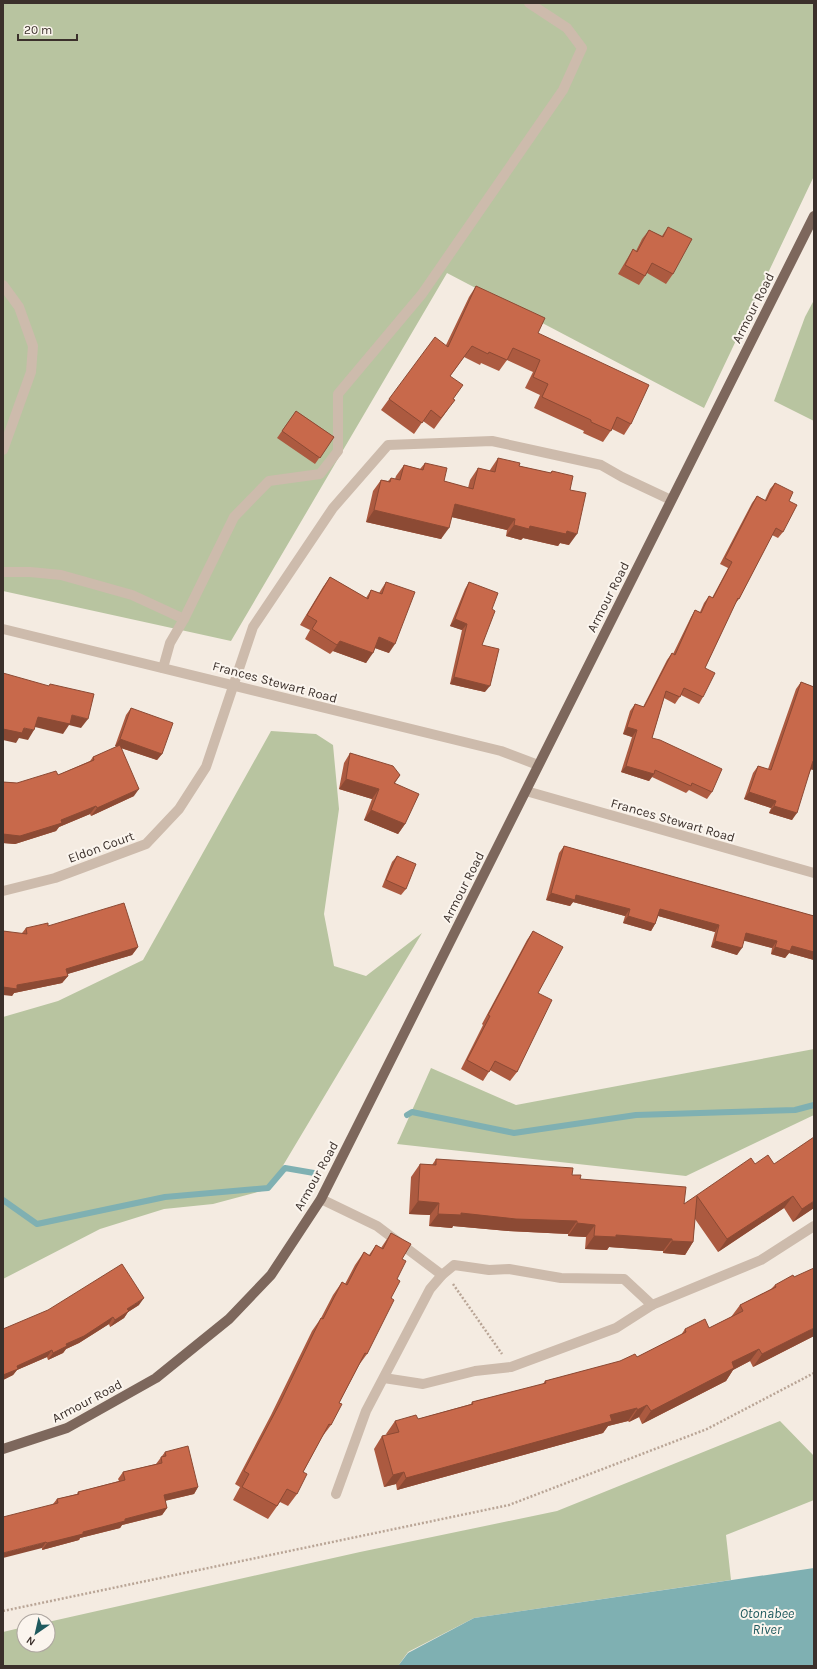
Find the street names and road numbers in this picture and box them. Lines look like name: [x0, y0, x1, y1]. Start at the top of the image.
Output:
street label: Armour Road: [729, 270, 777, 346]
street label: Armour Road: [584, 559, 632, 635]
street label: Frances Stewart Road: [211, 658, 339, 706]
street label: Frances Stewart Road: [609, 795, 737, 845]
street label: Eldon Court: [66, 828, 136, 866]
street label: Armour Road: [439, 849, 487, 925]
street label: Armour Road: [291, 1139, 341, 1213]
street label: Armour Road: [49, 1376, 125, 1426]

